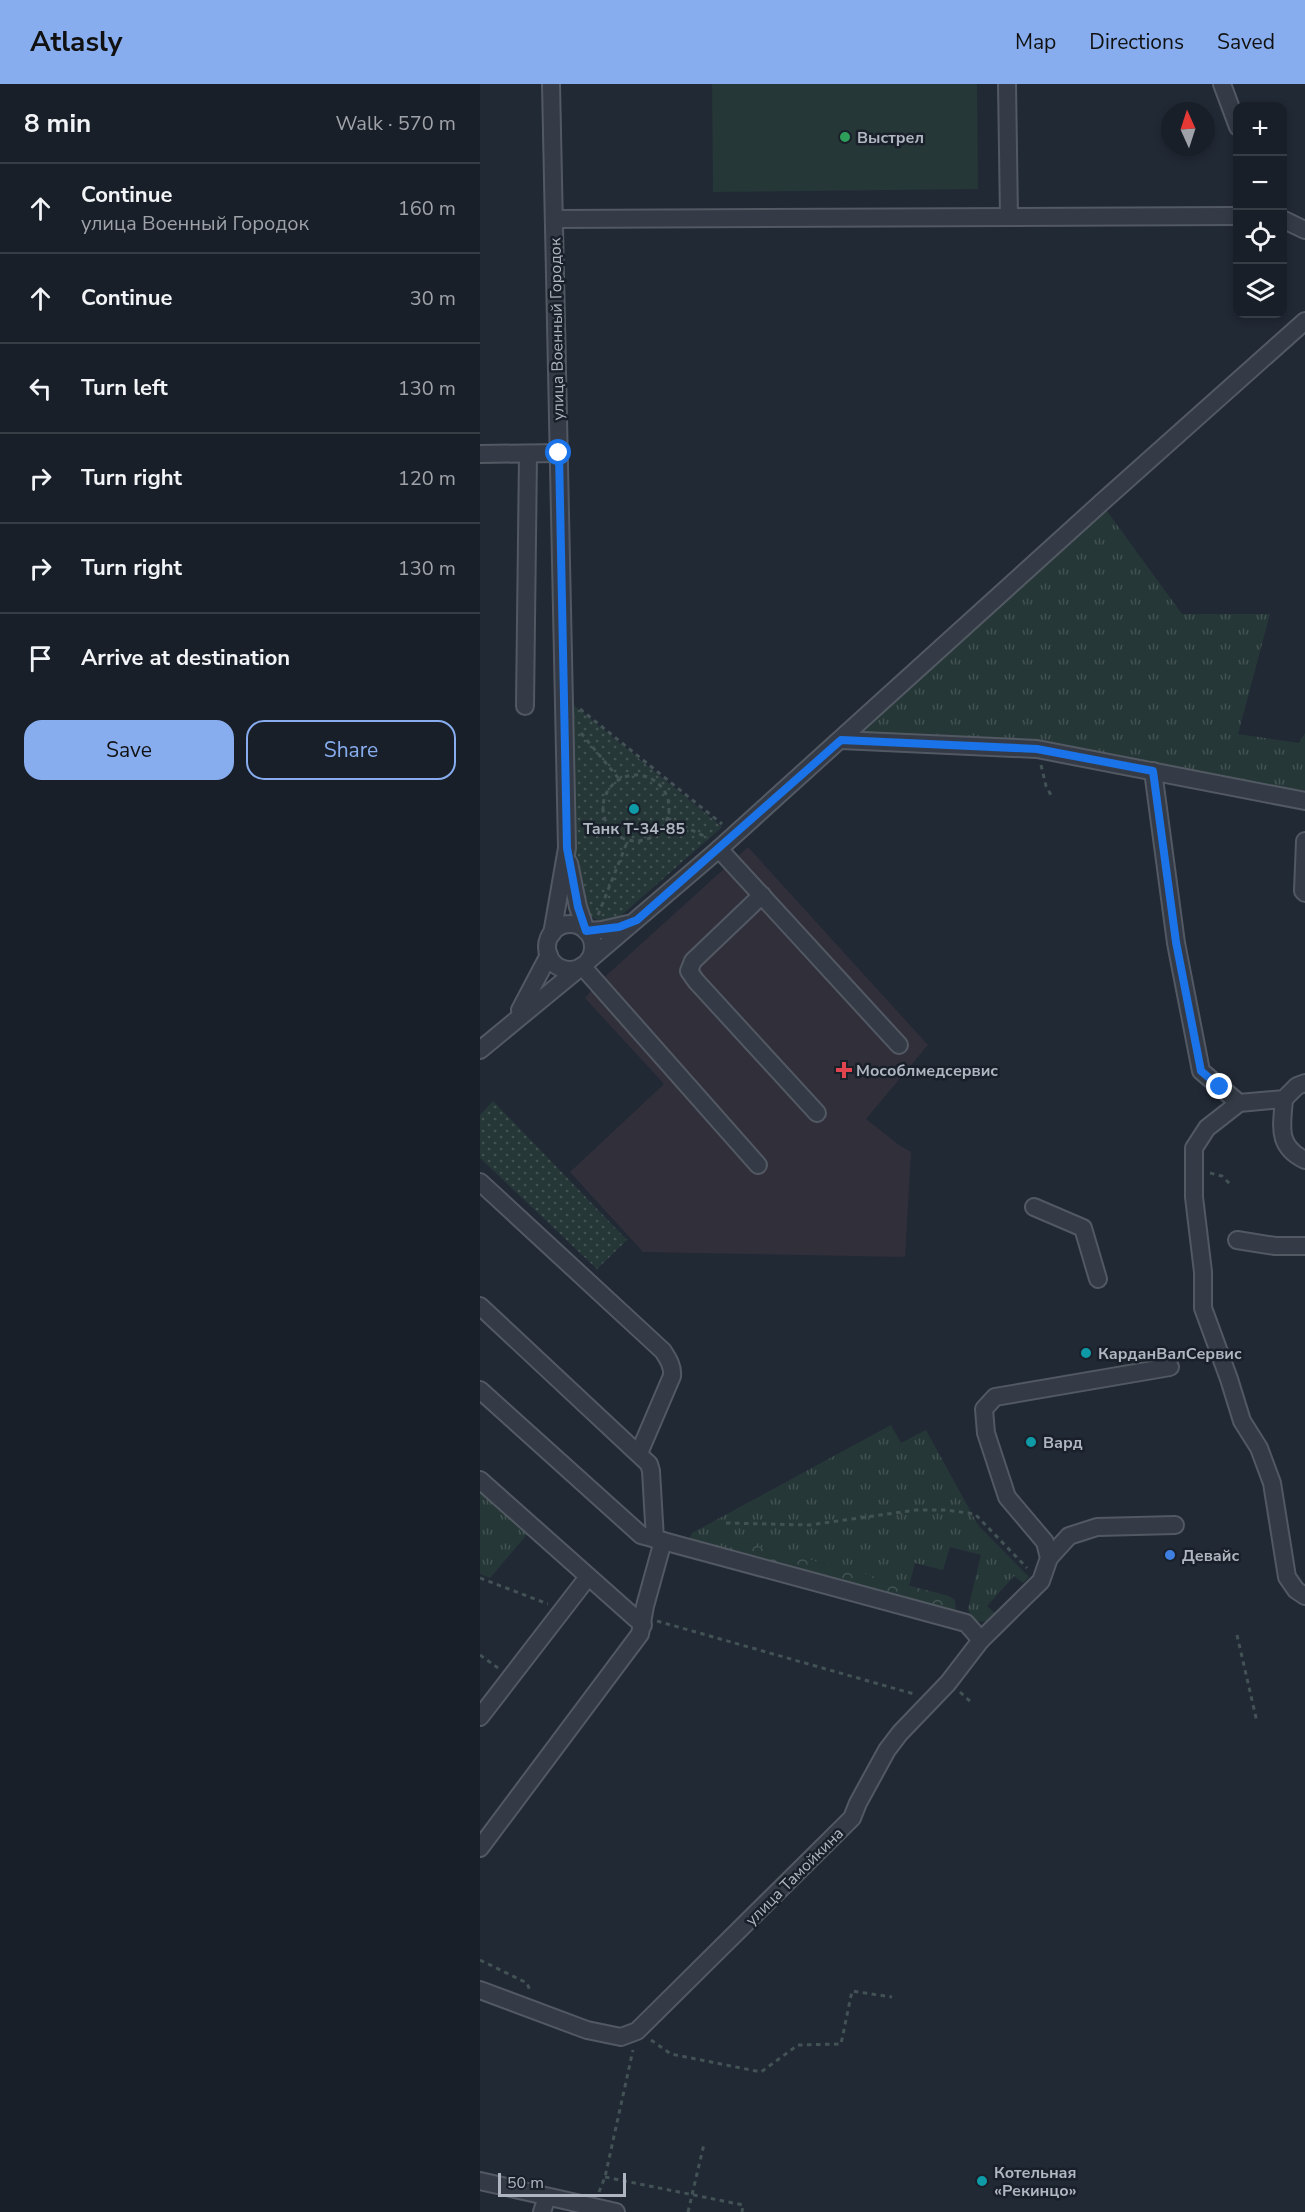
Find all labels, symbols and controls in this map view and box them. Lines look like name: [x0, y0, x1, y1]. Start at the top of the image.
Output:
text: Atlasly: [30, 23, 122, 61]
text: Map: [1015, 28, 1056, 56]
text: Directions: [1089, 28, 1184, 56]
text: Saved: [1217, 28, 1275, 56]
north arrow: [1161, 102, 1215, 156]
map controls: [1233, 102, 1287, 318]
button: +: [1233, 102, 1287, 156]
text: 8 min: [24, 106, 91, 141]
text: Walk · 570 m: [336, 110, 456, 137]
place label: Выстрел: [857, 127, 924, 149]
marker: Выстрел: [838, 130, 852, 144]
button: −: [1233, 156, 1287, 210]
text: Continue: [81, 180, 172, 210]
icon: ahead: [24, 192, 57, 225]
text: 160 m: [398, 195, 456, 222]
text: улица Военный Городок: [81, 210, 309, 237]
button: locate: [1233, 210, 1287, 264]
street label: улица Военный Городок: [544, 237, 570, 420]
button: layers: [1233, 264, 1287, 318]
icon: ahead: [24, 282, 57, 315]
text: Continue: [81, 283, 172, 313]
text: 30 m: [410, 285, 456, 312]
icon: left: [24, 372, 57, 405]
text: Turn left: [81, 373, 168, 403]
text: 130 m: [398, 375, 456, 402]
route start: [545, 439, 571, 465]
icon: right: [24, 462, 57, 495]
text: Turn right: [81, 463, 182, 493]
text: 120 m: [398, 465, 456, 492]
icon: right: [24, 552, 57, 585]
text: Turn right: [81, 553, 182, 583]
text: 130 m: [398, 555, 456, 582]
icon: arrive: [24, 642, 57, 675]
text: Arrive at destination: [81, 643, 290, 673]
button: Save: [24, 720, 234, 780]
button: Share: [246, 720, 456, 780]
marker: Танк Т-34-85: [627, 802, 641, 816]
place label: Танк Т-34-85: [583, 818, 685, 840]
place label: Мособлмедсервис: [856, 1060, 998, 1082]
marker: Мособлмедсервис: [837, 1063, 851, 1077]
route end: [1206, 1073, 1232, 1099]
place label: КарданВалСервис: [1098, 1343, 1242, 1365]
marker: КарданВалСервис: [1079, 1346, 1093, 1360]
place label: Вард: [1043, 1432, 1083, 1454]
marker: Вард: [1024, 1435, 1038, 1449]
place label: Девайс: [1182, 1545, 1239, 1567]
marker: Девайс: [1163, 1548, 1177, 1562]
street label: улица Тамойкина: [741, 1823, 849, 1931]
place label: Котельная «Рекинцо»: [994, 2162, 1077, 2202]
scale bar: [498, 2170, 626, 2198]
text: 50 m: [507, 2172, 544, 2194]
marker: Котельная «Рекинцо»: [975, 2174, 989, 2188]

